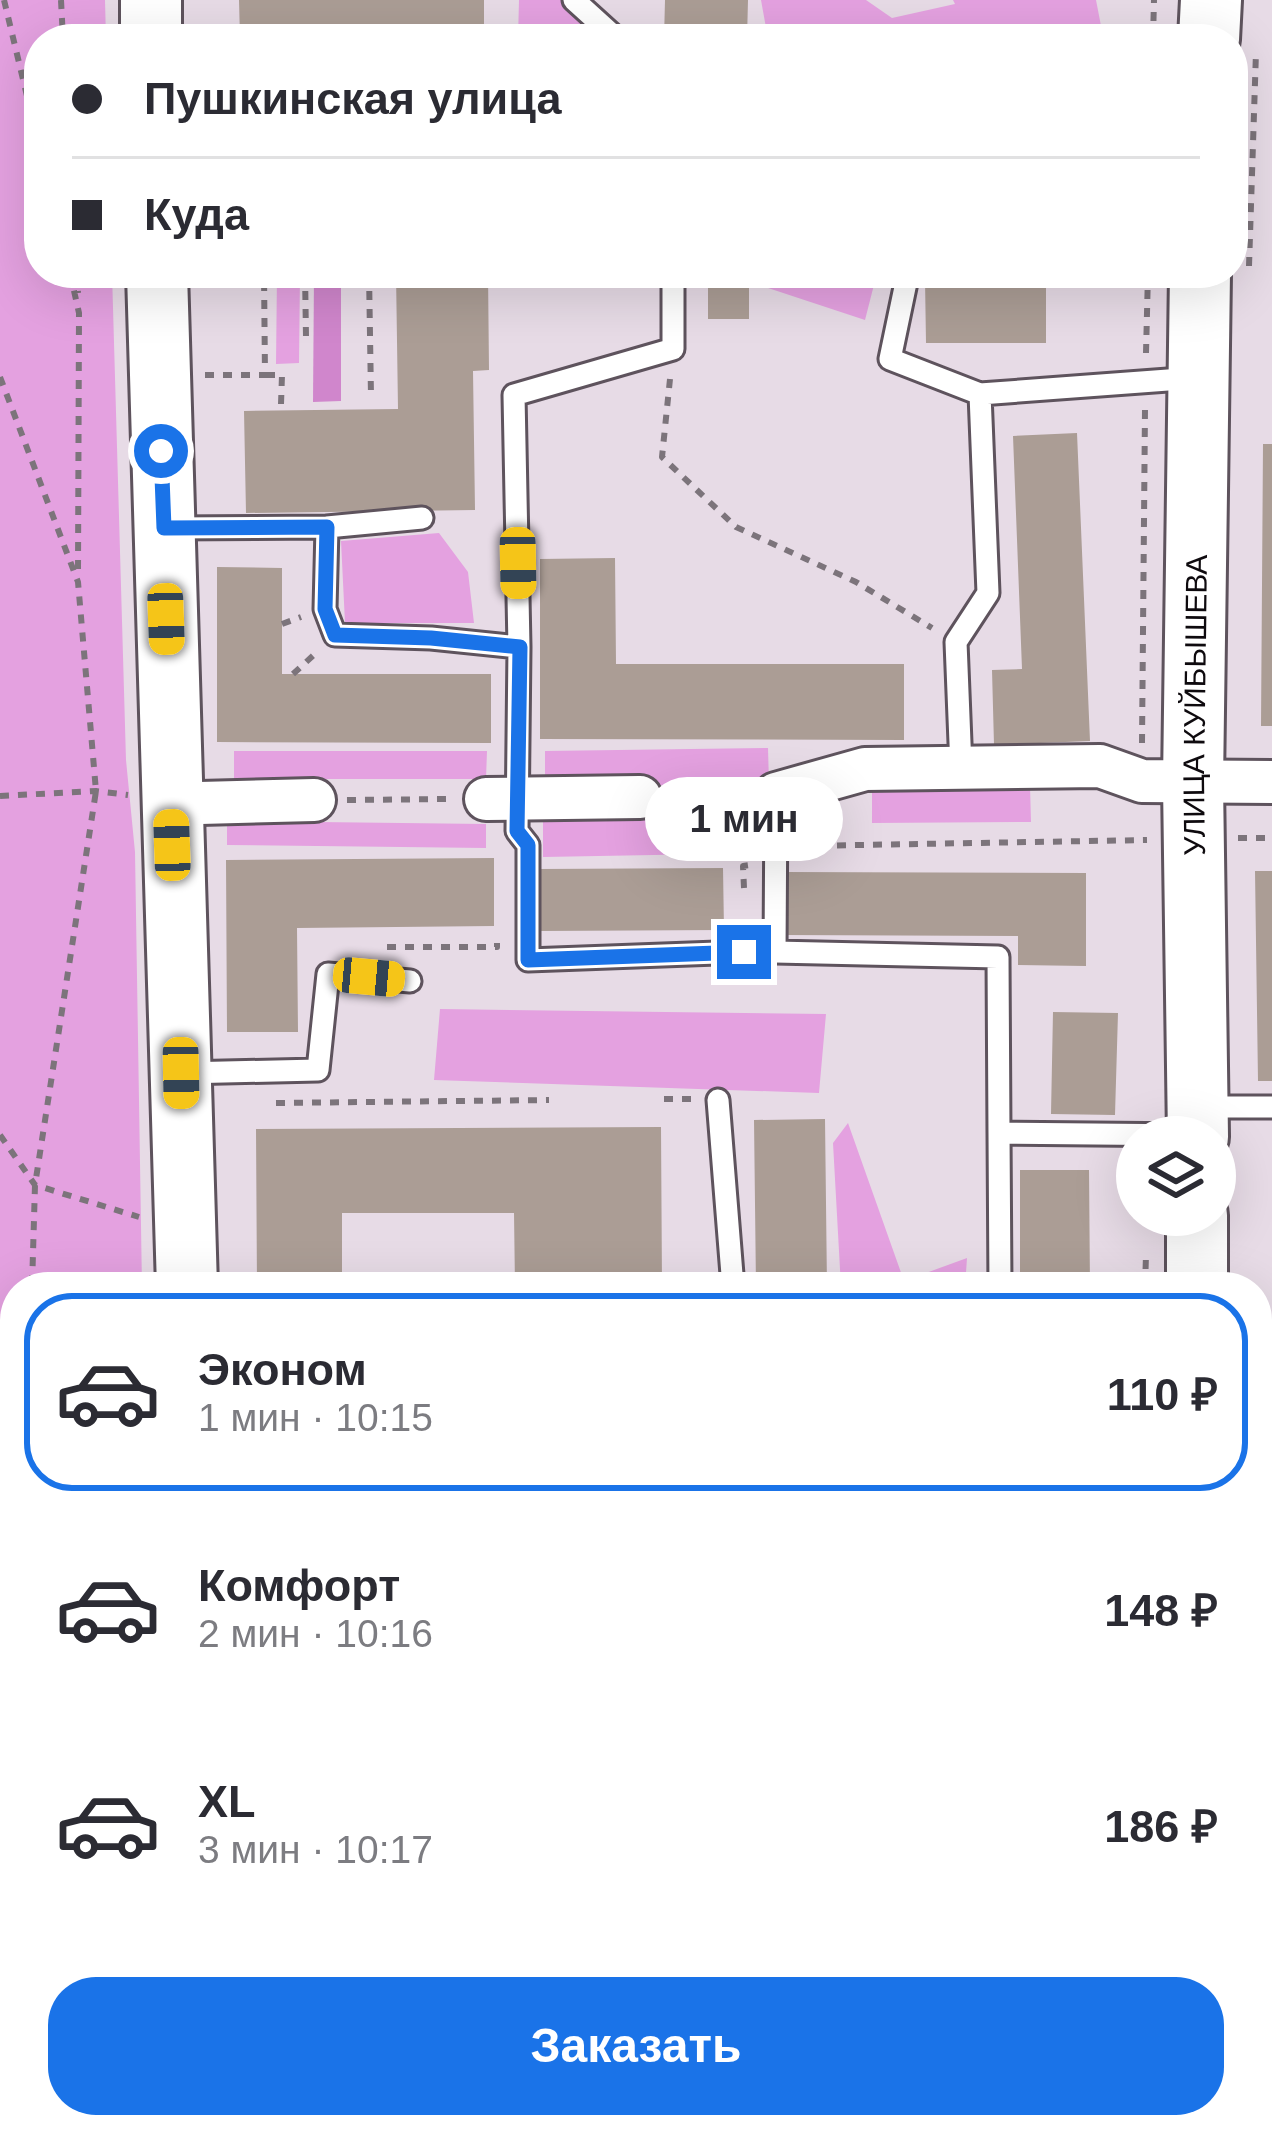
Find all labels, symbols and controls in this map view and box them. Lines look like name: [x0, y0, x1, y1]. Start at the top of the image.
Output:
text: Пушкинская улица: [144, 73, 562, 124]
text: Куда: [144, 189, 249, 240]
route start: [134, 424, 188, 478]
car: [499, 527, 537, 599]
street label: УЛИЦА КУЙБЫШЕВА: [1176, 554, 1213, 856]
car: [147, 582, 185, 656]
callout: 1 мин: [645, 778, 843, 862]
text: 1 мин: [690, 797, 798, 840]
car: [153, 808, 191, 882]
route end: [717, 925, 771, 979]
car: [332, 956, 406, 998]
car: [162, 1037, 200, 1109]
map controls: [1116, 1116, 1236, 1236]
button: layers: [1116, 1116, 1236, 1236]
icon: car: [54, 1338, 162, 1446]
text: Эконом: [198, 1344, 367, 1395]
text: 110 ₽: [1107, 1369, 1218, 1420]
text: 1 мин · 10:15: [198, 1396, 433, 1439]
icon: car: [54, 1554, 162, 1662]
text: Комфорт: [198, 1560, 400, 1611]
text: 148 ₽: [1104, 1585, 1218, 1636]
text: 2 мин · 10:16: [198, 1612, 433, 1655]
icon: car: [54, 1770, 162, 1878]
text: XL: [198, 1776, 256, 1827]
text: 186 ₽: [1104, 1801, 1218, 1852]
text: 3 мин · 10:17: [198, 1828, 433, 1871]
button: Заказать: [48, 1977, 1224, 2115]

